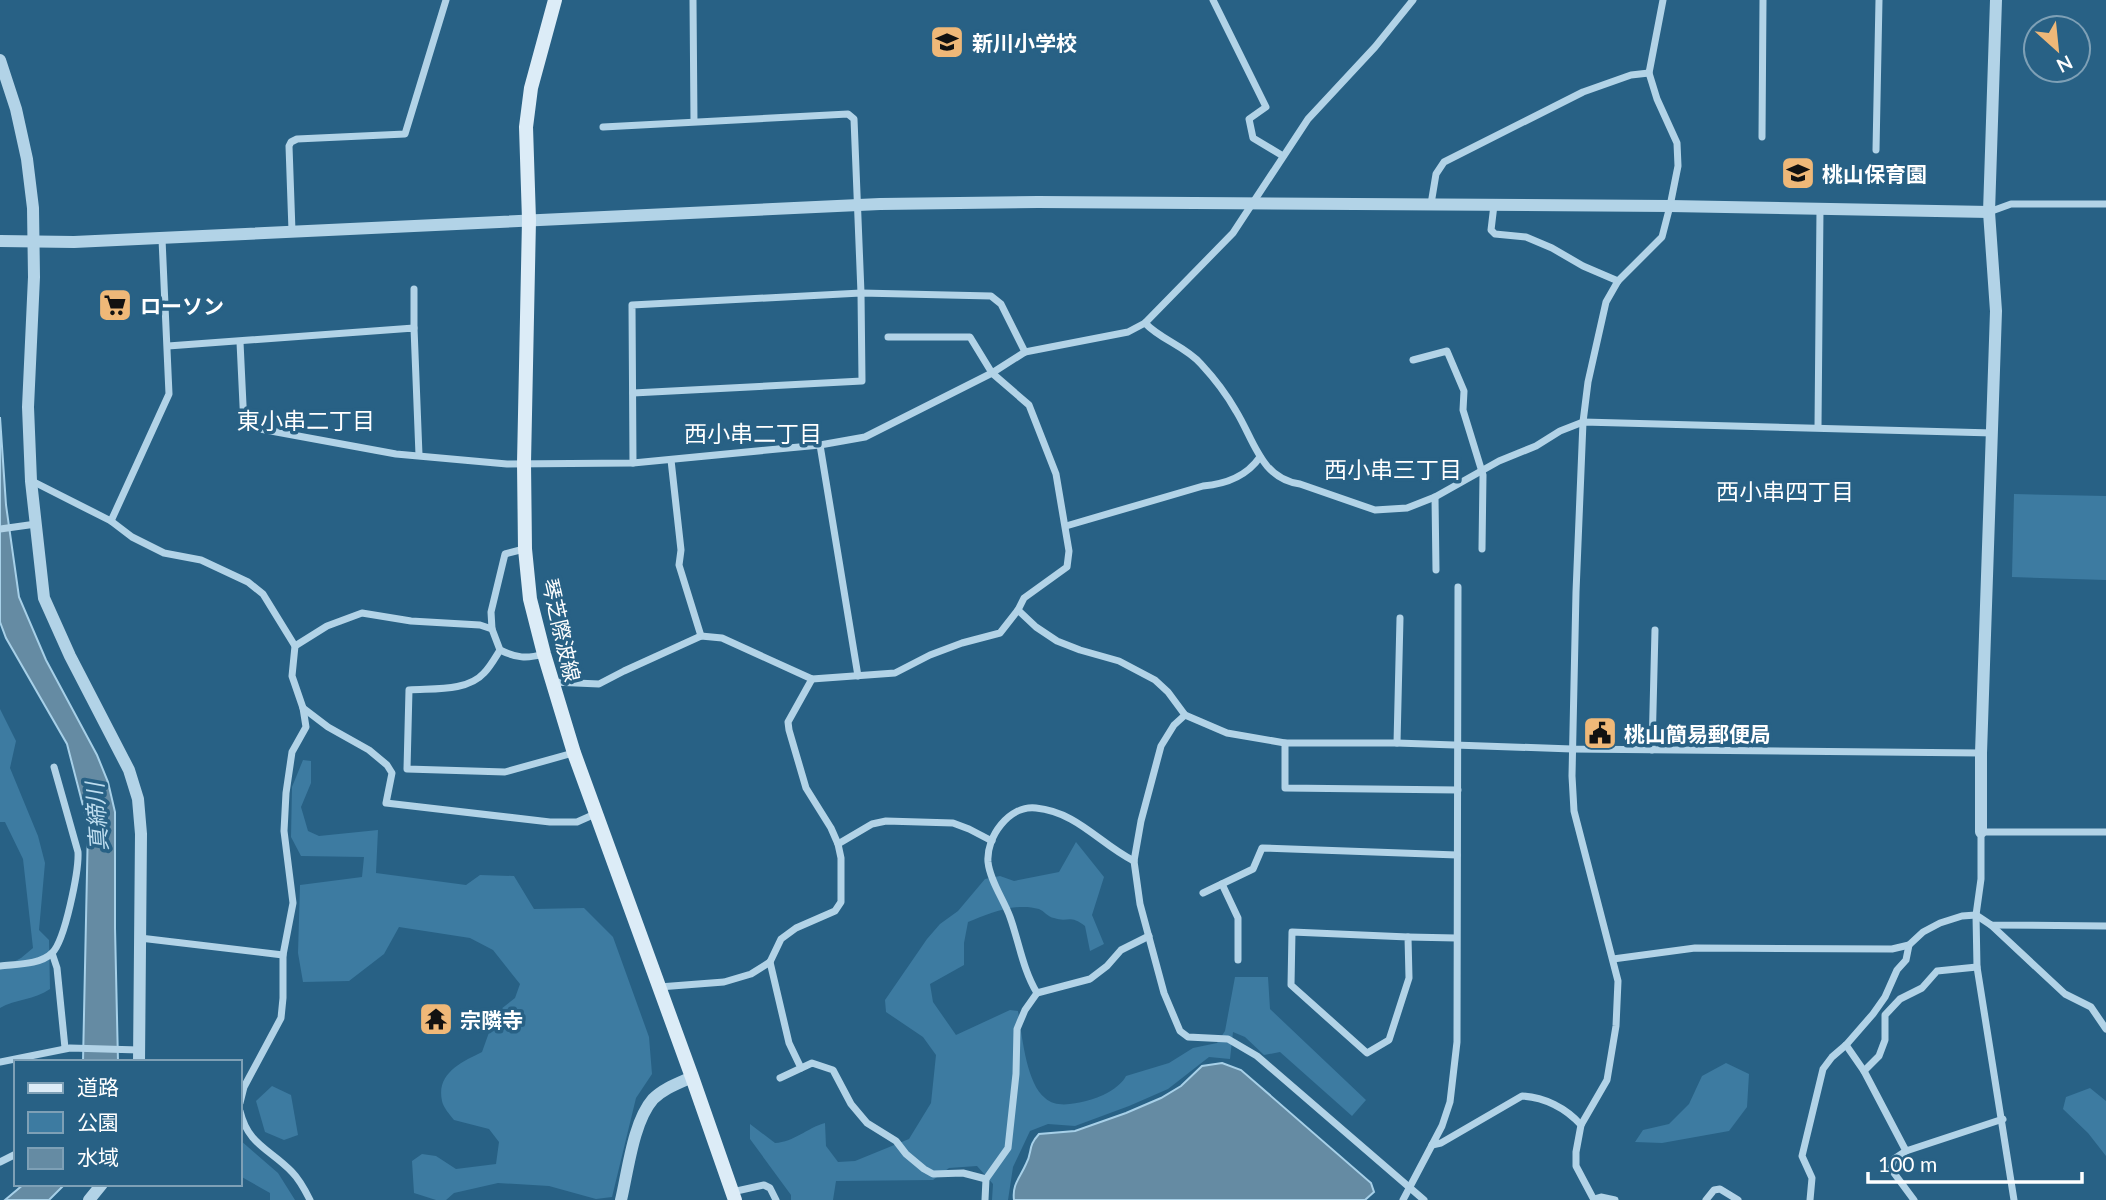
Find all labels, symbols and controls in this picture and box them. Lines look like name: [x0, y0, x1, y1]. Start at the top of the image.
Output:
north arrow: [2022, 14, 2092, 84]
school or university icon: 新川小学校: [928, 23, 966, 61]
place label: 新川小学校: [972, 30, 1077, 55]
text: N: [2053, 51, 2077, 78]
school or university icon: 桃山保育園: [1779, 154, 1817, 192]
place label: 桃山保育園: [1822, 161, 1927, 186]
supermarket icon: ローソン: [96, 286, 134, 324]
place label: ローソン: [140, 293, 224, 318]
district label: 東小串二丁目: [237, 406, 375, 434]
district label: 西小串二丁目: [684, 419, 822, 447]
district label: 西小串三丁目: [1324, 455, 1462, 483]
district label: 西小串四丁目: [1716, 477, 1854, 505]
street label: 琴芝際波線: [538, 576, 586, 684]
public building icon: 桃山簡易郵便局: [1581, 714, 1619, 752]
place label: 桃山簡易郵便局: [1624, 721, 1771, 746]
water label: 真締川: [79, 779, 112, 852]
temple icon: 宗隣寺: [417, 1000, 455, 1038]
place label: 宗隣寺: [460, 1007, 523, 1032]
legend: [14, 1060, 242, 1186]
text: 道路: [77, 1074, 119, 1099]
text: 公園: [77, 1109, 119, 1134]
scale bar: [1868, 1140, 2082, 1184]
text: 水域: [77, 1144, 119, 1169]
text: 100 m: [1878, 1151, 1937, 1176]

